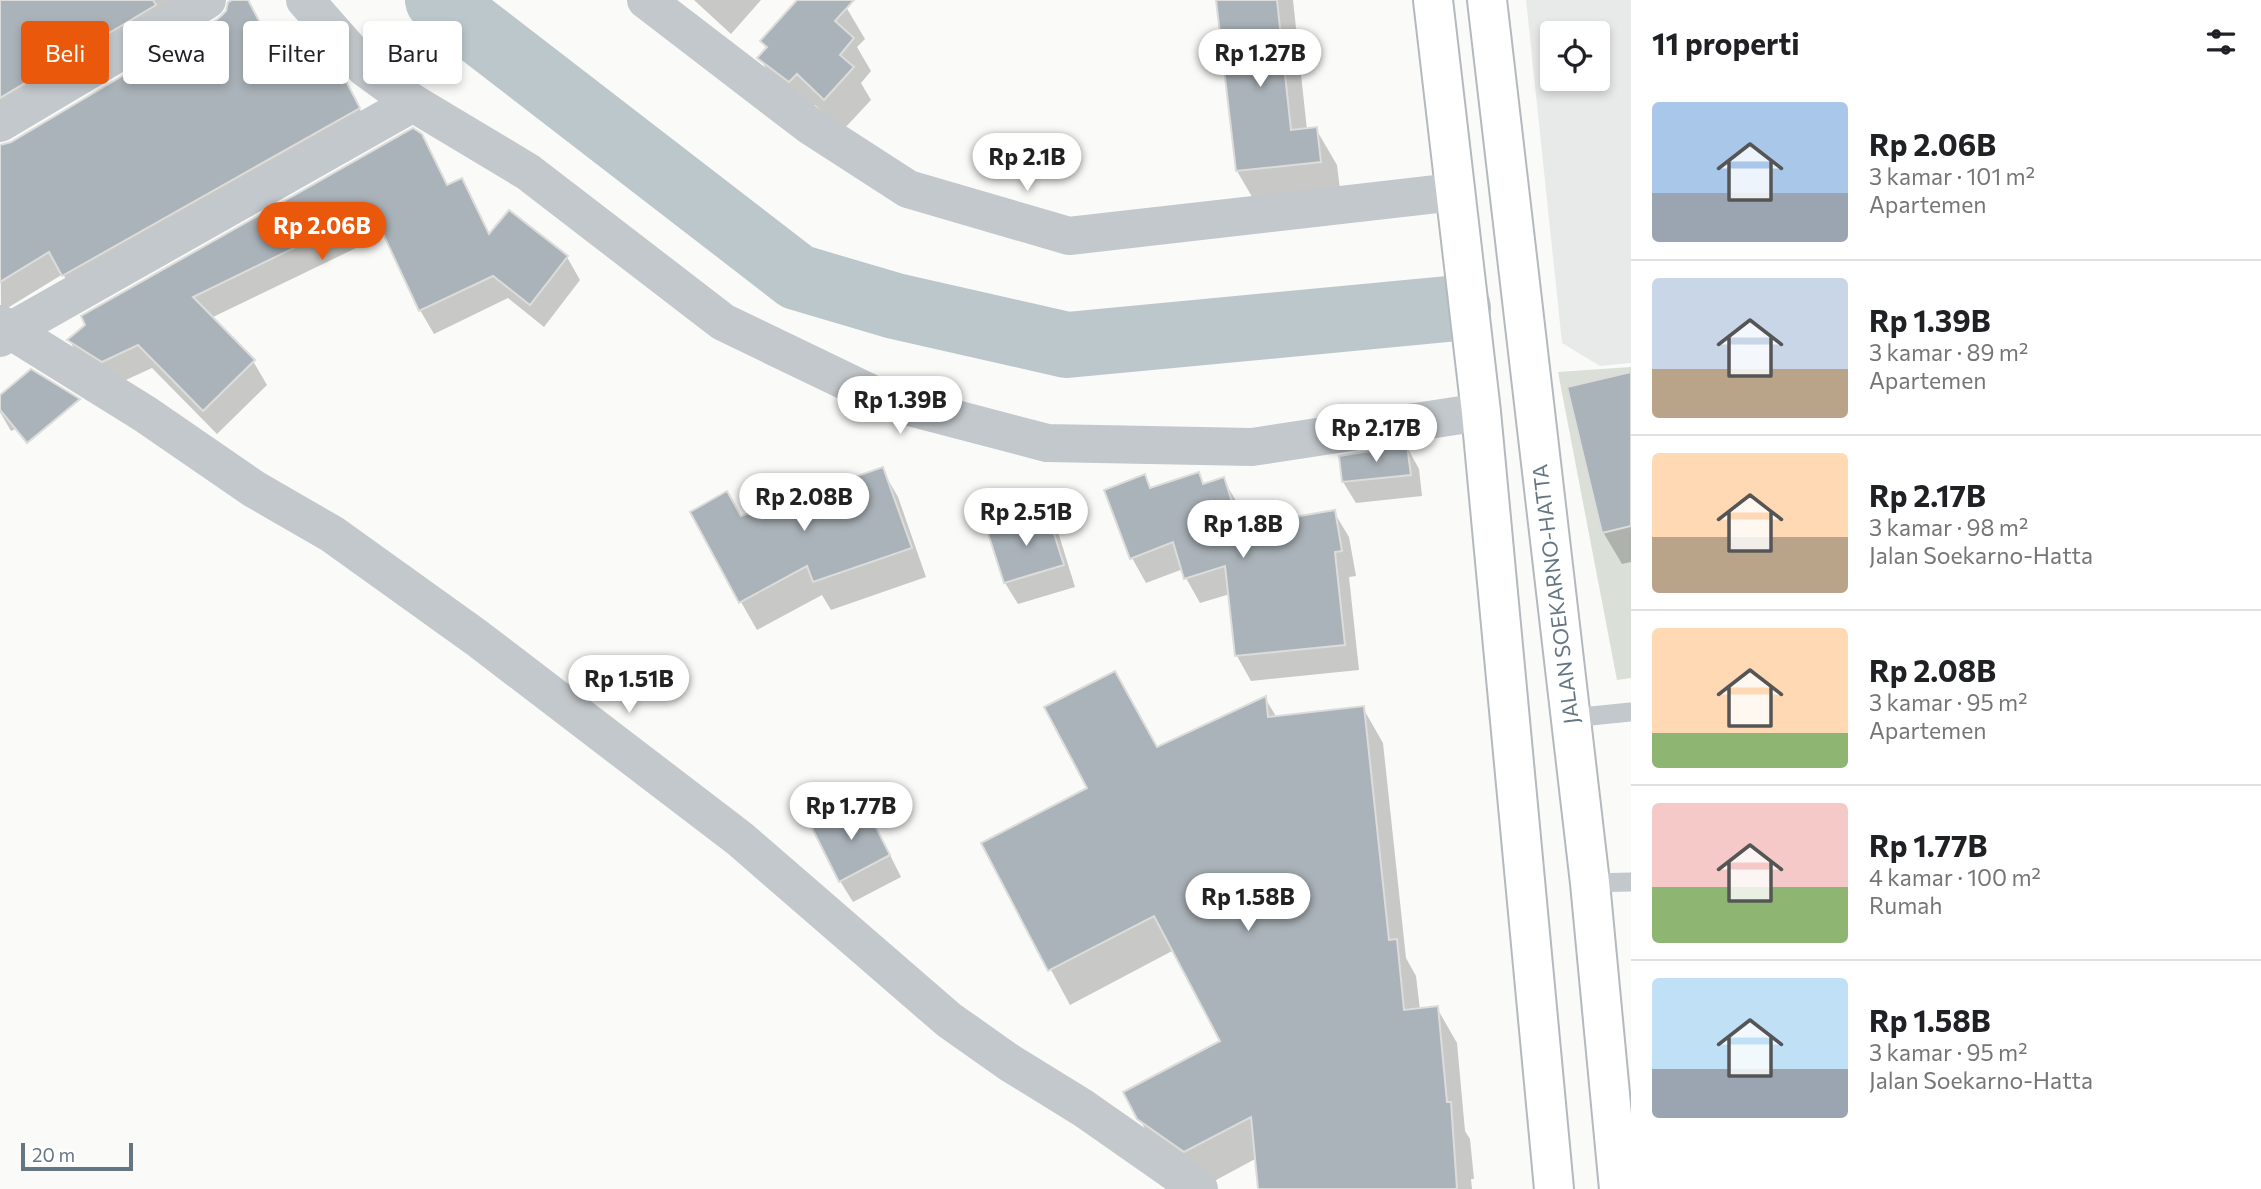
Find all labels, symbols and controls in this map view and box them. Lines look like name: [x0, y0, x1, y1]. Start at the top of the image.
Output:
chip: Beli: [21, 21, 109, 84]
chip: Sewa: [123, 21, 229, 84]
chip: Filter: [243, 21, 349, 84]
chip: Baru: [363, 21, 462, 84]
map controls: [1540, 21, 1610, 91]
button: locate: [1540, 21, 1610, 91]
icon: filters: [2202, 23, 2240, 61]
text: 11 properti: [1652, 24, 1800, 61]
pin: Rp 1.27B: [1188, 29, 1332, 89]
text: Rp 1.27B: [1214, 38, 1306, 66]
text: Rp 2.06B: [1869, 125, 1996, 162]
icon: home: [1708, 130, 1792, 214]
pin: Rp 2.1B: [962, 134, 1092, 193]
text: Rp 2.1B: [988, 142, 1066, 170]
text: 3 kamar · 101 m²: [1869, 162, 2035, 190]
text: Apartemen: [1869, 190, 1986, 218]
pin: Rp 2.06B: [250, 202, 394, 262]
text: Rp 2.06B: [273, 211, 371, 239]
text: Rp 1.39B: [1869, 301, 1991, 338]
icon: home: [1708, 306, 1792, 390]
text: 3 kamar · 89 m²: [1869, 338, 2028, 366]
text: Apartemen: [1869, 366, 1986, 394]
pin: Rp 1.39B: [828, 376, 972, 436]
text: Rp 1.39B: [853, 385, 947, 413]
pin: Rp 2.17B: [1304, 405, 1448, 464]
text: Rp 2.17B: [1331, 413, 1421, 441]
street label: JALAN SOEKARNO-HATTA: [1526, 463, 1583, 725]
pin: Rp 2.08B: [732, 474, 876, 533]
text: Rp 2.17B: [1869, 476, 1986, 513]
icon: home: [1708, 481, 1792, 565]
text: Rp 2.08B: [755, 482, 853, 510]
pin: Rp 2.51B: [954, 489, 1098, 548]
text: Rp 2.51B: [980, 497, 1072, 525]
pin: Rp 1.8B: [1178, 500, 1308, 560]
text: Rp 1.8B: [1203, 509, 1283, 537]
text: 3 kamar · 98 m²: [1869, 513, 2028, 541]
text: Jalan Soekarno-Hatta: [1869, 541, 2093, 569]
text: Rp 2.08B: [1869, 651, 1996, 688]
pin: Rp 1.51B: [557, 656, 701, 715]
icon: home: [1708, 656, 1792, 740]
text: Rp 1.51B: [584, 664, 674, 692]
text: 3 kamar · 95 m²: [1869, 688, 2027, 716]
text: Apartemen: [1869, 716, 1986, 744]
pin: Rp 1.77B: [779, 782, 923, 842]
text: Rp 1.77B: [806, 791, 896, 819]
text: Rp 1.77B: [1869, 826, 1987, 863]
icon: home: [1708, 831, 1792, 915]
text: 4 kamar · 100 m²: [1869, 863, 2041, 891]
pin: Rp 1.58B: [1176, 874, 1320, 933]
text: Rp 1.58B: [1201, 882, 1295, 910]
text: Rumah: [1869, 891, 1942, 919]
text: Rp 1.58B: [1869, 1001, 1991, 1038]
icon: home: [1708, 1006, 1792, 1090]
text: 3 kamar · 95 m²: [1869, 1038, 2027, 1066]
text: Jalan Soekarno-Hatta: [1869, 1066, 2093, 1094]
scale bar: [21, 1140, 133, 1172]
text: 20 m: [32, 1143, 75, 1166]

